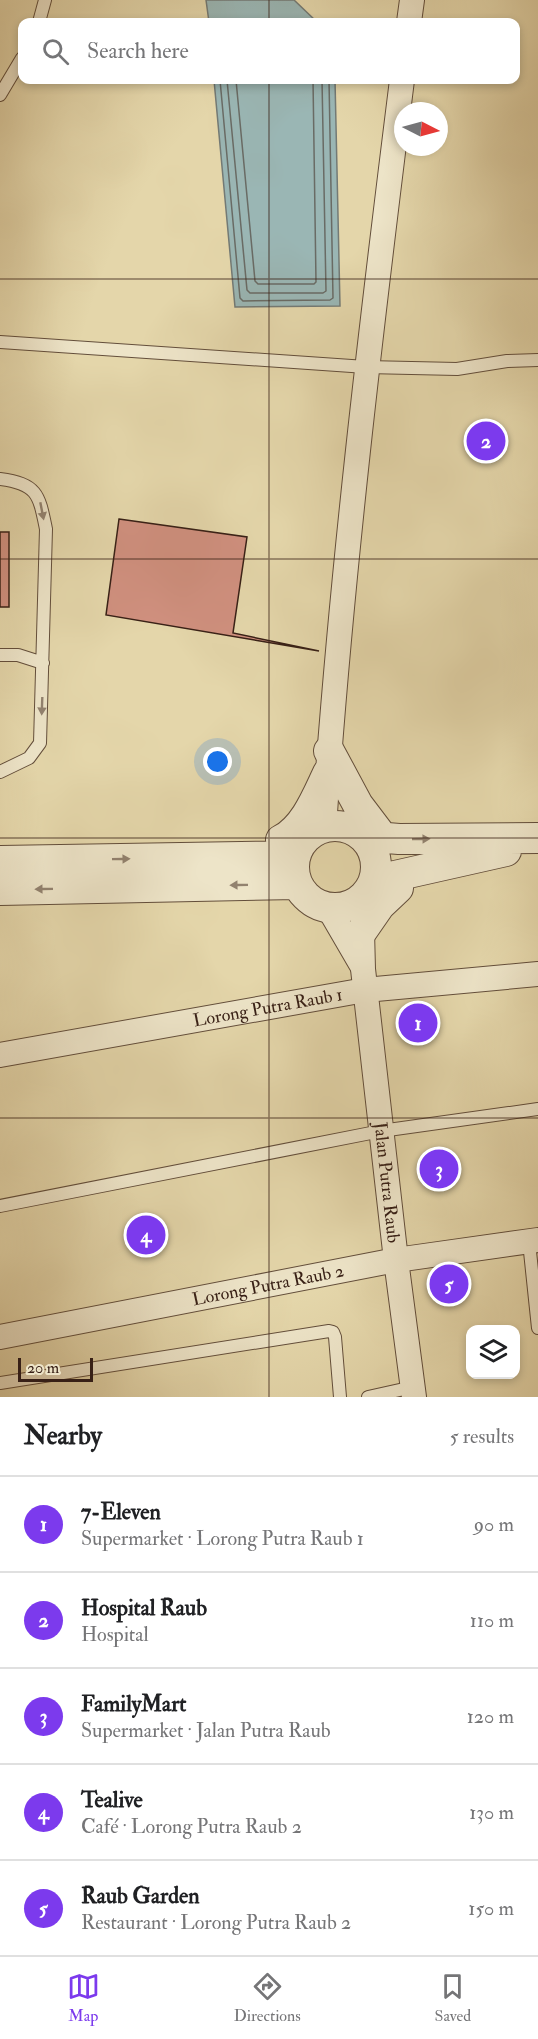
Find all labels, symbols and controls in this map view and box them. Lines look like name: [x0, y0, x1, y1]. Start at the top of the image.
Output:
search box: [18, 18, 520, 84]
icon: search: [39, 35, 72, 68]
text: Search here: [87, 37, 189, 65]
north arrow: [394, 102, 448, 156]
pin: 2: [466, 418, 506, 464]
one-way arrow: [38, 502, 47, 521]
one-way arrow: [37, 696, 46, 715]
your location: [203, 747, 232, 776]
one-way arrow: [412, 834, 431, 844]
one-way arrow: [112, 854, 131, 864]
one-way arrow: [229, 881, 248, 890]
one-way arrow: [34, 884, 53, 894]
street label: Lorong Putra Raub 1: [191, 983, 344, 1032]
pin: 1: [398, 1000, 438, 1046]
street label: Jalan Putra Raub: [368, 1120, 405, 1244]
pin: 3: [420, 1146, 458, 1192]
pin: 4: [126, 1212, 166, 1258]
street label: Lorong Putra Raub 2: [190, 1259, 346, 1311]
pin: 5: [430, 1262, 468, 1306]
map controls: [466, 1325, 520, 1379]
button: layers: [466, 1325, 520, 1379]
scale bar: [18, 1355, 93, 1382]
text: 20 m: [27, 1358, 59, 1378]
text: Nearby: [24, 1420, 102, 1452]
text: 5 results: [450, 1424, 514, 1449]
text: 7-Eleven: [81, 1498, 161, 1526]
text: 1: [40, 1512, 47, 1537]
text: 90 m: [474, 1512, 514, 1537]
text: Supermarket · Lorong Putra Raub 1: [81, 1526, 364, 1551]
text: Hospital Raub: [81, 1594, 207, 1622]
text: 2: [38, 1608, 49, 1633]
text: 110 m: [470, 1608, 514, 1633]
text: Hospital: [81, 1622, 149, 1647]
text: FamilyMart: [81, 1690, 186, 1718]
text: 3: [40, 1704, 47, 1729]
text: 120 m: [467, 1704, 514, 1729]
text: Supermarket · Jalan Putra Raub: [81, 1718, 331, 1743]
text: Tealive: [81, 1786, 143, 1814]
text: 4: [38, 1800, 49, 1825]
text: 130 m: [469, 1800, 514, 1825]
text: Café · Lorong Putra Raub 2: [81, 1814, 302, 1839]
text: Raub Garden: [81, 1882, 200, 1910]
text: 5: [39, 1896, 48, 1921]
text: 150 m: [468, 1896, 514, 1921]
text: Restaurant · Lorong Putra Raub 2: [81, 1910, 351, 1935]
tab: Map: [67, 1970, 100, 2026]
tab: Directions: [234, 1970, 301, 2026]
tab: Saved: [435, 1970, 471, 2026]

